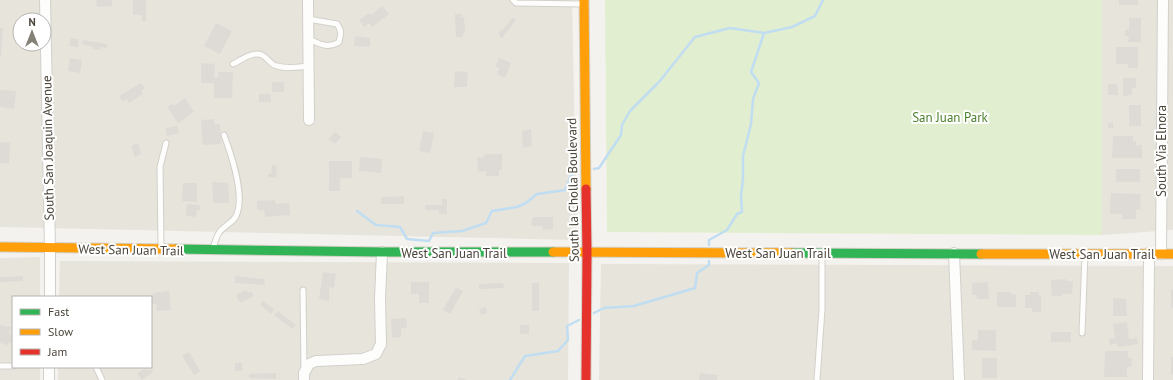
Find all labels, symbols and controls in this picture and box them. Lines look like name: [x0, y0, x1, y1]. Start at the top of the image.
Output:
north arrow: [12, 12, 52, 52]
text: N: [28, 15, 36, 29]
street label: South San Joaquin Avenue: [38, 75, 58, 221]
street label: South Via Elnora: [1153, 105, 1170, 197]
park label: San Juan Park: [912, 109, 989, 126]
street label: South la Cholla Boulevard: [563, 118, 583, 262]
street label: West San Juan Trail: [78, 241, 184, 259]
street label: West San Juan Trail: [401, 245, 507, 262]
street label: West San Juan Trail: [725, 245, 831, 262]
street label: West San Juan Trail: [1049, 246, 1155, 263]
legend: [12, 296, 152, 368]
text: Fast: [48, 304, 69, 319]
text: Slow: [48, 324, 73, 339]
text: Jam: [47, 344, 67, 359]

